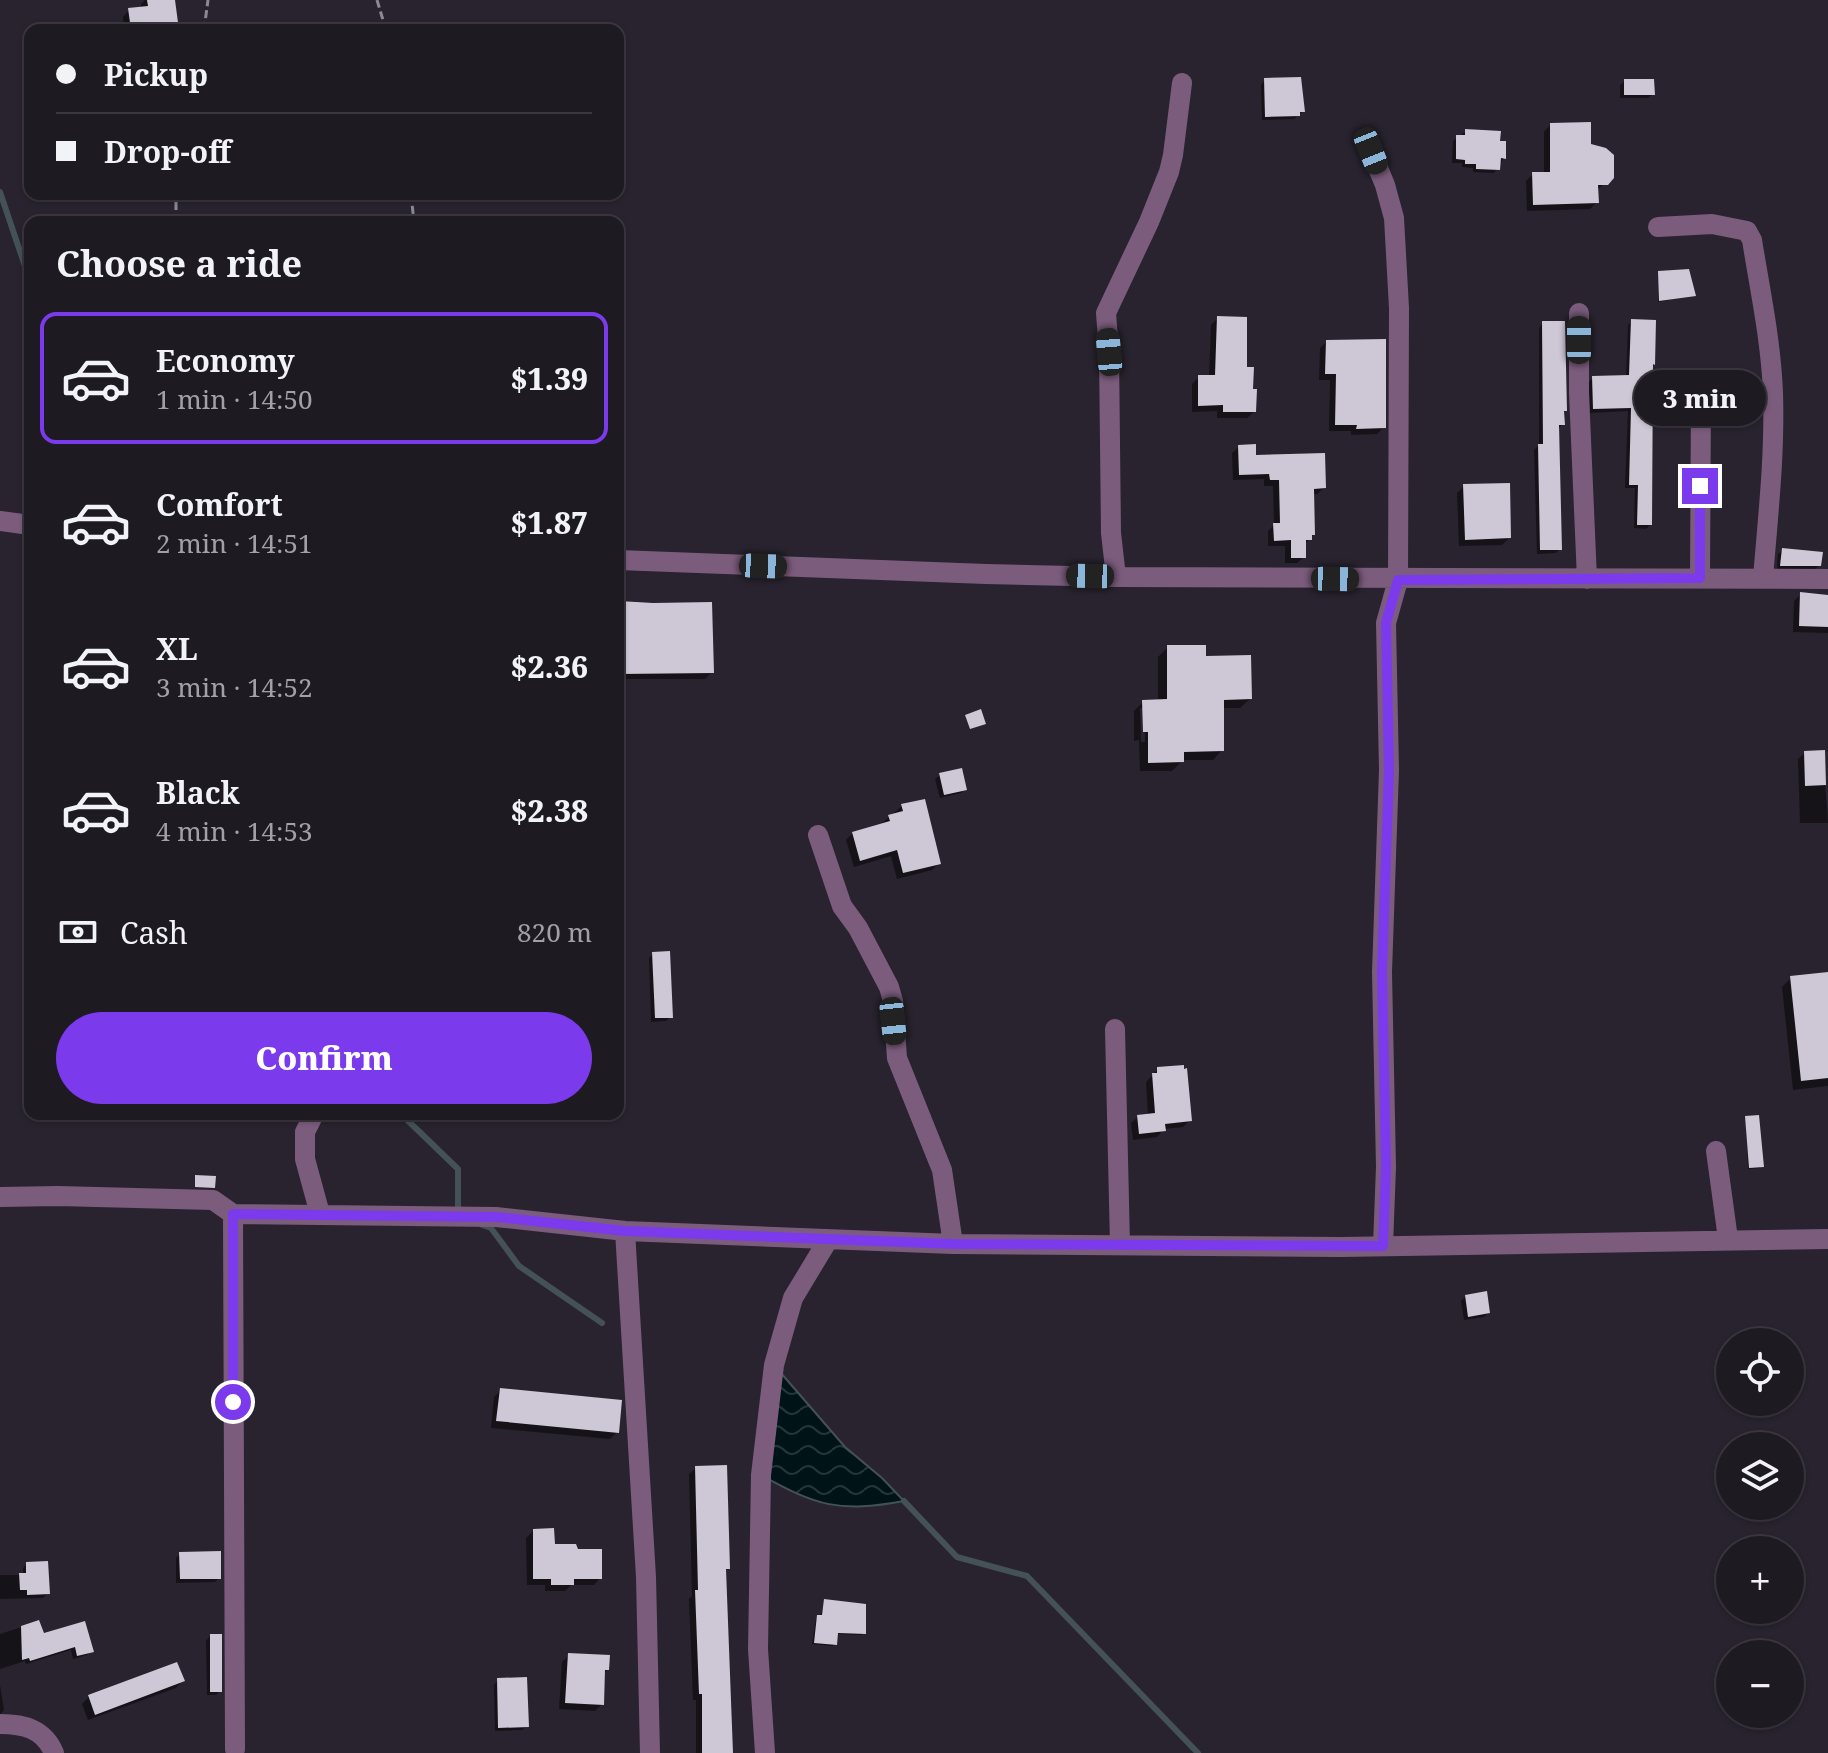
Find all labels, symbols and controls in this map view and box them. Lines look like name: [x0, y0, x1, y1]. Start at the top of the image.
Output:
text: Pickup: [104, 54, 208, 95]
car: [1351, 124, 1391, 178]
text: Drop-off: [104, 131, 231, 172]
text: Choose a ride: [56, 239, 302, 288]
car: [1567, 316, 1591, 364]
car: [1095, 327, 1123, 377]
text: Economy: [156, 340, 295, 381]
icon: car: [60, 342, 132, 414]
text: $1.39: [511, 358, 588, 399]
callout: 3 min: [1634, 370, 1766, 426]
text: 3 min: [1663, 380, 1737, 416]
text: 1 min · 14:50: [156, 381, 313, 417]
route end: [1682, 468, 1718, 504]
text: Comfort: [156, 484, 283, 525]
icon: car: [60, 486, 132, 558]
text: $1.87: [511, 502, 588, 543]
text: 2 min · 14:51: [156, 525, 313, 561]
car: [739, 553, 787, 579]
car: [1066, 564, 1114, 588]
car: [1311, 567, 1359, 591]
text: XL: [156, 628, 198, 669]
icon: car: [60, 630, 132, 702]
text: $2.36: [511, 646, 588, 687]
text: 3 min · 14:52: [156, 669, 313, 705]
text: Black: [156, 772, 240, 813]
icon: car: [60, 774, 132, 846]
text: $2.38: [511, 790, 588, 831]
text: 4 min · 14:53: [156, 813, 313, 849]
icon: cash: [56, 910, 100, 954]
text: Cash: [120, 912, 188, 953]
text: 820 m: [517, 914, 592, 950]
car: [879, 996, 907, 1046]
button: Confirm: [56, 1012, 592, 1104]
map controls: [1716, 1328, 1804, 1728]
button: locate: [1716, 1328, 1804, 1416]
route start: [215, 1384, 251, 1420]
button: layers: [1716, 1432, 1804, 1520]
button: +: [1716, 1536, 1804, 1624]
button: −: [1716, 1640, 1804, 1728]

